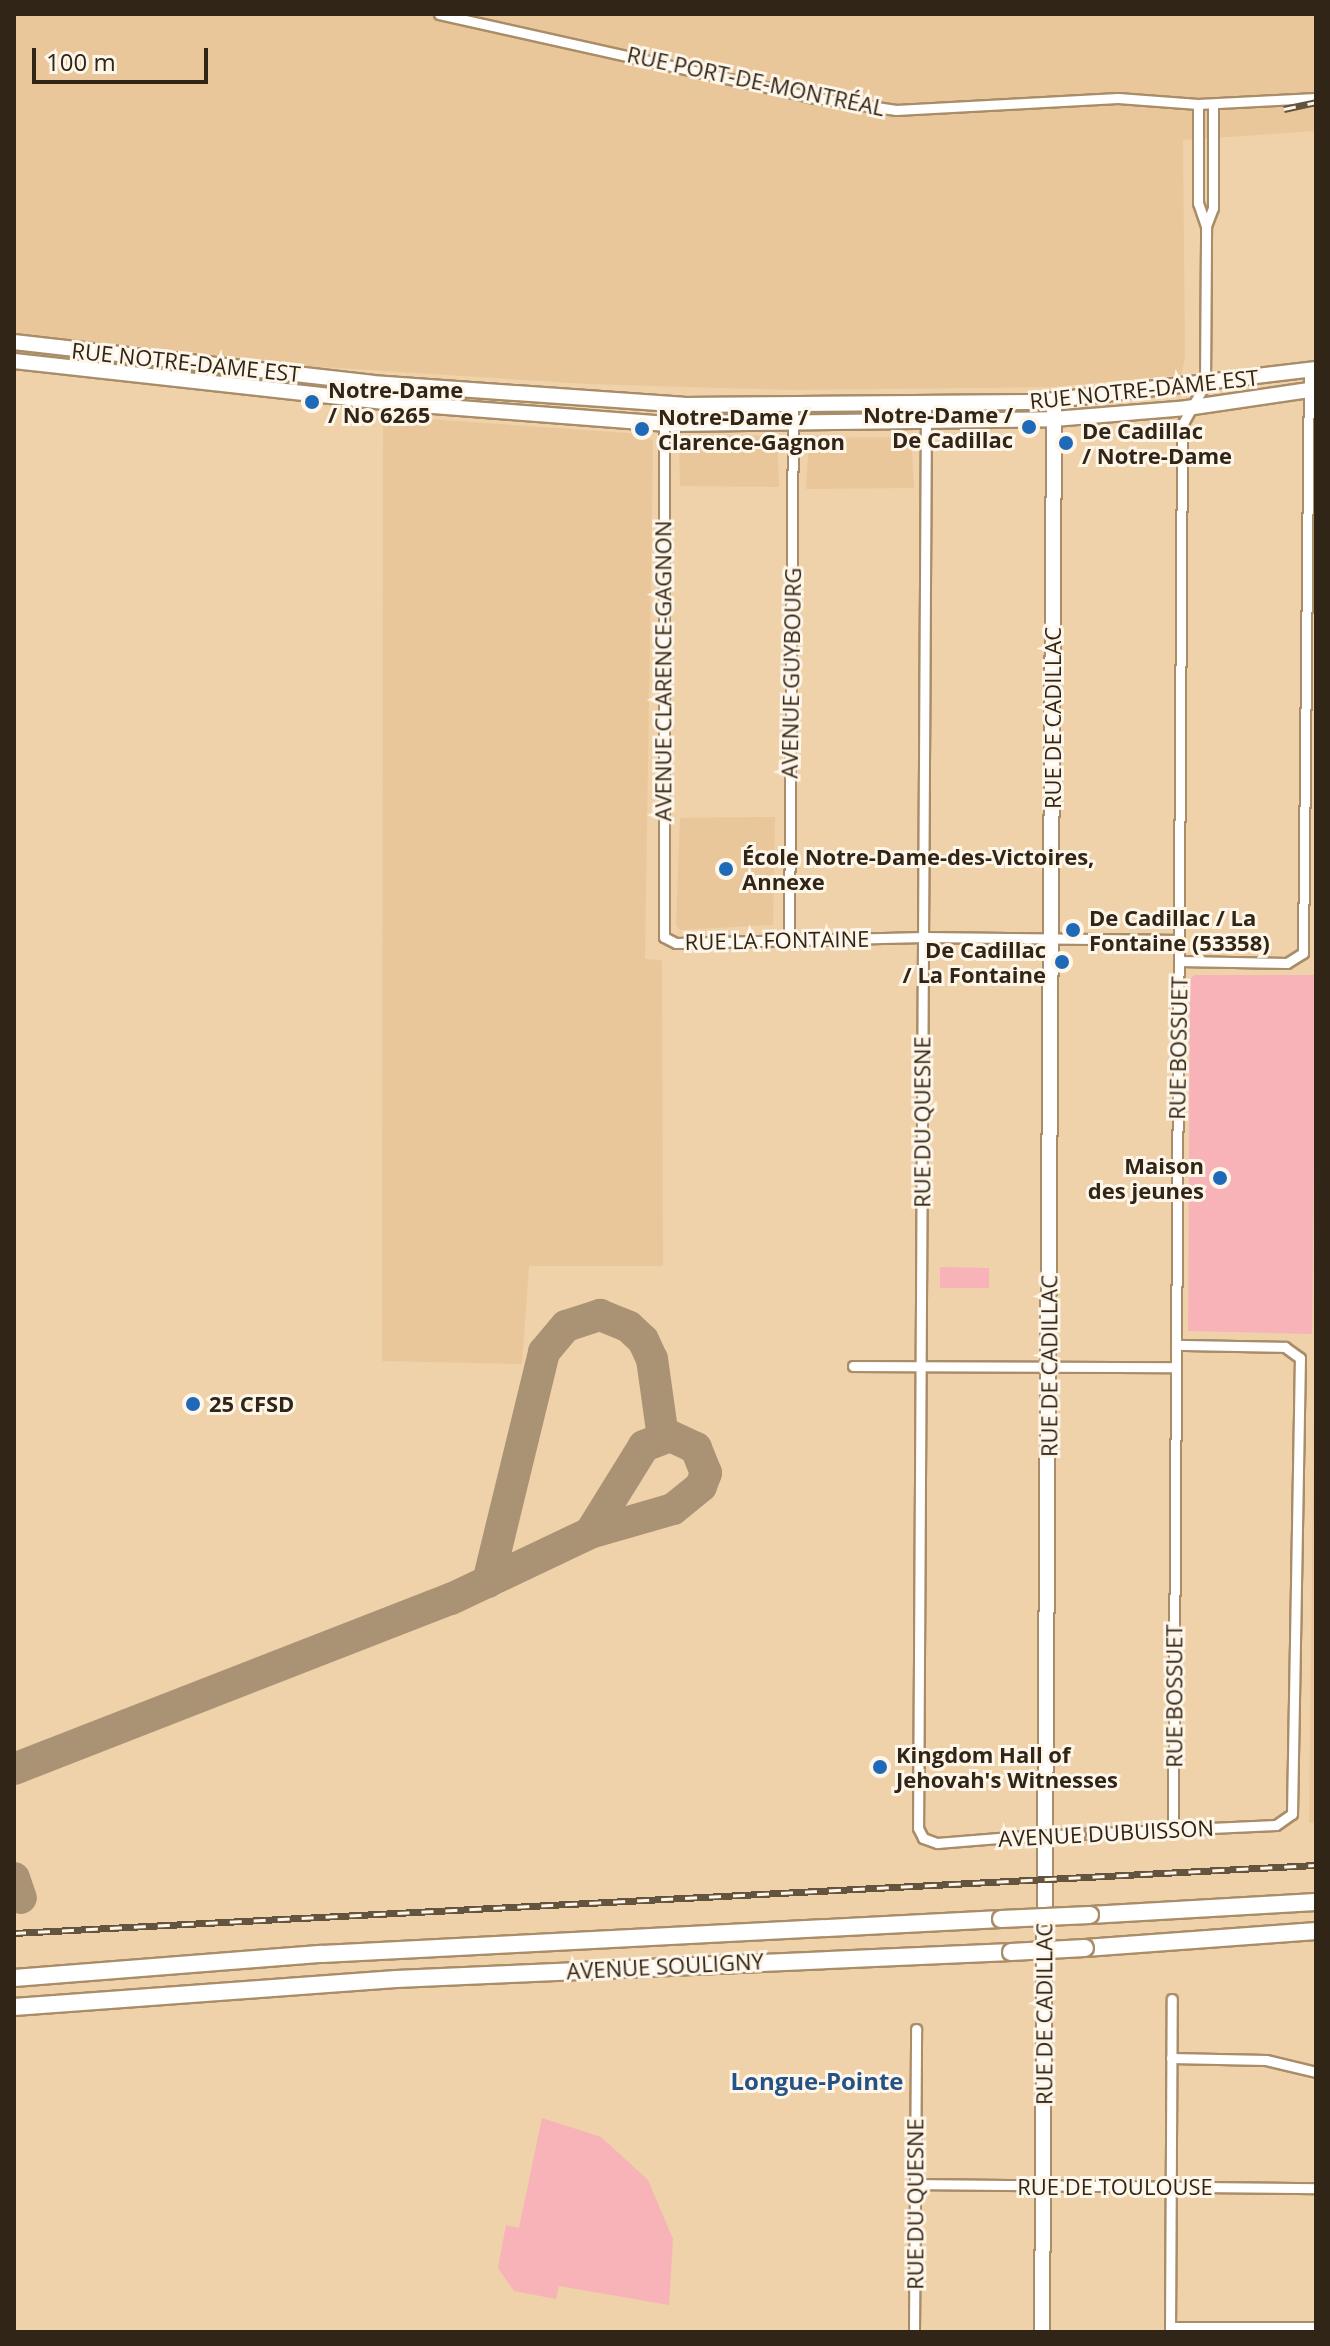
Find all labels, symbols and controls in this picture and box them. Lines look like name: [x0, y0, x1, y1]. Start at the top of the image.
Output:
scale bar: [36, 32, 212, 82]
street label: RUE PORT-DE-MONTRÉAL: [625, 41, 887, 121]
text: 100 m: [46, 45, 116, 78]
street label: RUE NOTRE-DAME EST: [70, 337, 302, 387]
street label: RUE NOTRE-DAME EST: [1028, 364, 1260, 414]
place label: Notre-Dame / No 6265: [328, 376, 463, 428]
marker: Notre-Dame / No 6265: [303, 393, 321, 411]
place label: Notre-Dame / De Cadillac: [863, 401, 1013, 452]
place label: Notre-Dame / Clarence-Gagnon: [658, 403, 845, 454]
place label: De Cadillac / Notre-Dame: [1082, 417, 1232, 468]
marker: Notre-Dame / De Cadillac: [1020, 418, 1038, 436]
marker: Notre-Dame / Clarence-Gagnon: [633, 420, 651, 438]
marker: De Cadillac / Notre-Dame: [1057, 434, 1075, 452]
street label: AVENUE CLARENCE-GAGNON: [650, 521, 676, 821]
street label: AVENUE GUYBOURG: [776, 567, 806, 779]
street label: RUE DE CADILLAC: [1040, 627, 1066, 809]
place label: École Notre-Dame-des-Victoires, Annexe: [742, 843, 1094, 894]
marker: École Notre-Dame-des-Victoires, Annexe: [717, 860, 735, 878]
place label: De Cadillac / La Fontaine (53358): [1089, 904, 1270, 956]
marker: De Cadillac / La Fontaine (53358): [1064, 921, 1082, 939]
street label: RUE LA FONTAINE: [684, 925, 870, 955]
place label: De Cadillac / La Fontaine: [903, 936, 1046, 988]
marker: De Cadillac / La Fontaine: [1053, 953, 1071, 971]
street label: RUE BOSSUET: [1164, 976, 1192, 1120]
street label: RUE DU QUESNE: [909, 1036, 935, 1208]
place label: Maison des jeunes: [1088, 1152, 1204, 1204]
marker: Maison des jeunes: [1211, 1169, 1229, 1187]
street label: RUE DE CADILLAC: [1036, 1275, 1062, 1457]
place label: 25 CFSD: [209, 1391, 294, 1417]
marker: 25 CFSD: [184, 1395, 202, 1413]
street label: RUE BOSSUET: [1161, 1624, 1187, 1768]
place label: Kingdom Hall of Jehovah's Witnesses: [896, 1741, 1118, 1792]
marker: Kingdom Hall of Jehovah's Witnesses: [871, 1758, 889, 1776]
street label: AVENUE DUBUISSON: [997, 1814, 1215, 1852]
street label: RUE DE CADILLAC: [1031, 1923, 1057, 2105]
street label: AVENUE SOULIGNY: [566, 1948, 764, 1984]
district label: Longue-Pointe: [730, 2067, 904, 2095]
street label: RUE DU QUESNE: [902, 2118, 928, 2290]
street label: RUE DE TOULOUSE: [1017, 2174, 1213, 2200]

